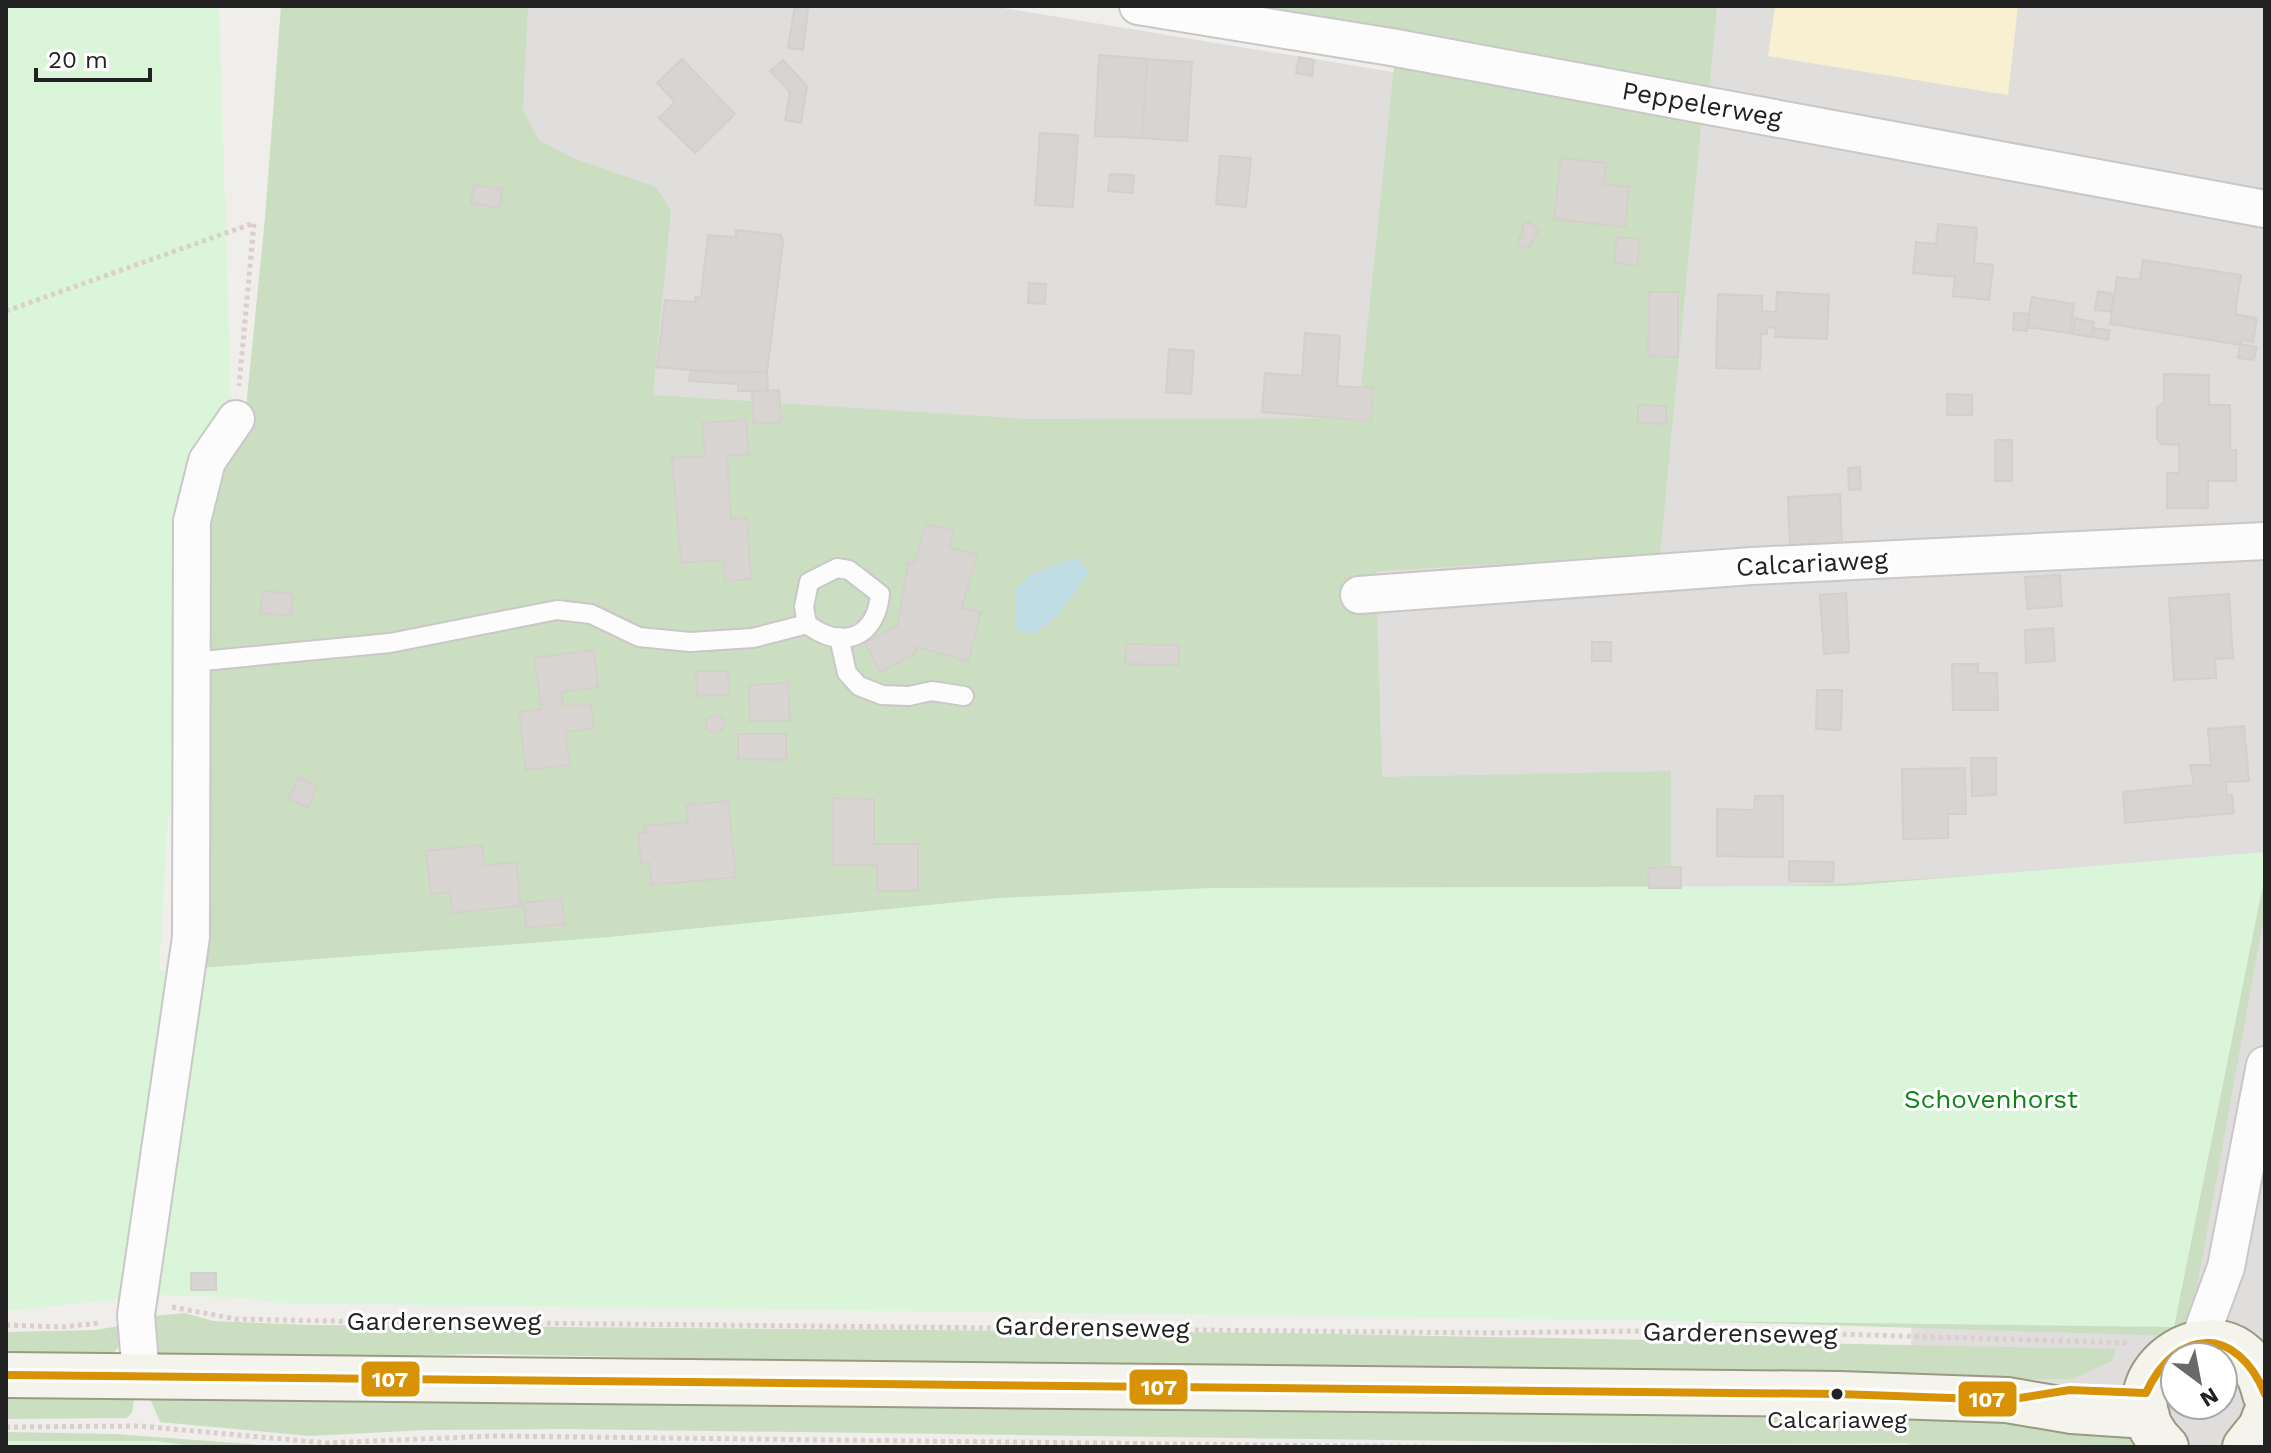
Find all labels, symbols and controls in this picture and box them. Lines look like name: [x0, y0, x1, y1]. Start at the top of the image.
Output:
scale bar: [36, 32, 150, 82]
text: 20 m: [48, 46, 108, 74]
street label: Peppelerweg: [1620, 75, 1785, 133]
street label: Calcariaweg: [1735, 544, 1889, 582]
park label: Schovenhorst: [1904, 1084, 2078, 1114]
street label: Garderenseweg: [347, 1306, 542, 1336]
street label: Garderenseweg: [994, 1310, 1190, 1344]
street label: Garderenseweg: [1642, 1316, 1838, 1350]
north arrow: [2159, 1341, 2239, 1421]
line badge: 107: [360, 1360, 421, 1398]
text: 107: [372, 1367, 408, 1392]
line badge: 107: [1128, 1368, 1189, 1406]
text: 107: [1141, 1375, 1177, 1400]
line badge: 107: [1957, 1380, 2018, 1418]
text: N: [2196, 1383, 2223, 1412]
marker: Calcariaweg: [1829, 1386, 1845, 1402]
text: 107: [1969, 1387, 2005, 1412]
place label: Calcariaweg: [1767, 1406, 1907, 1434]

